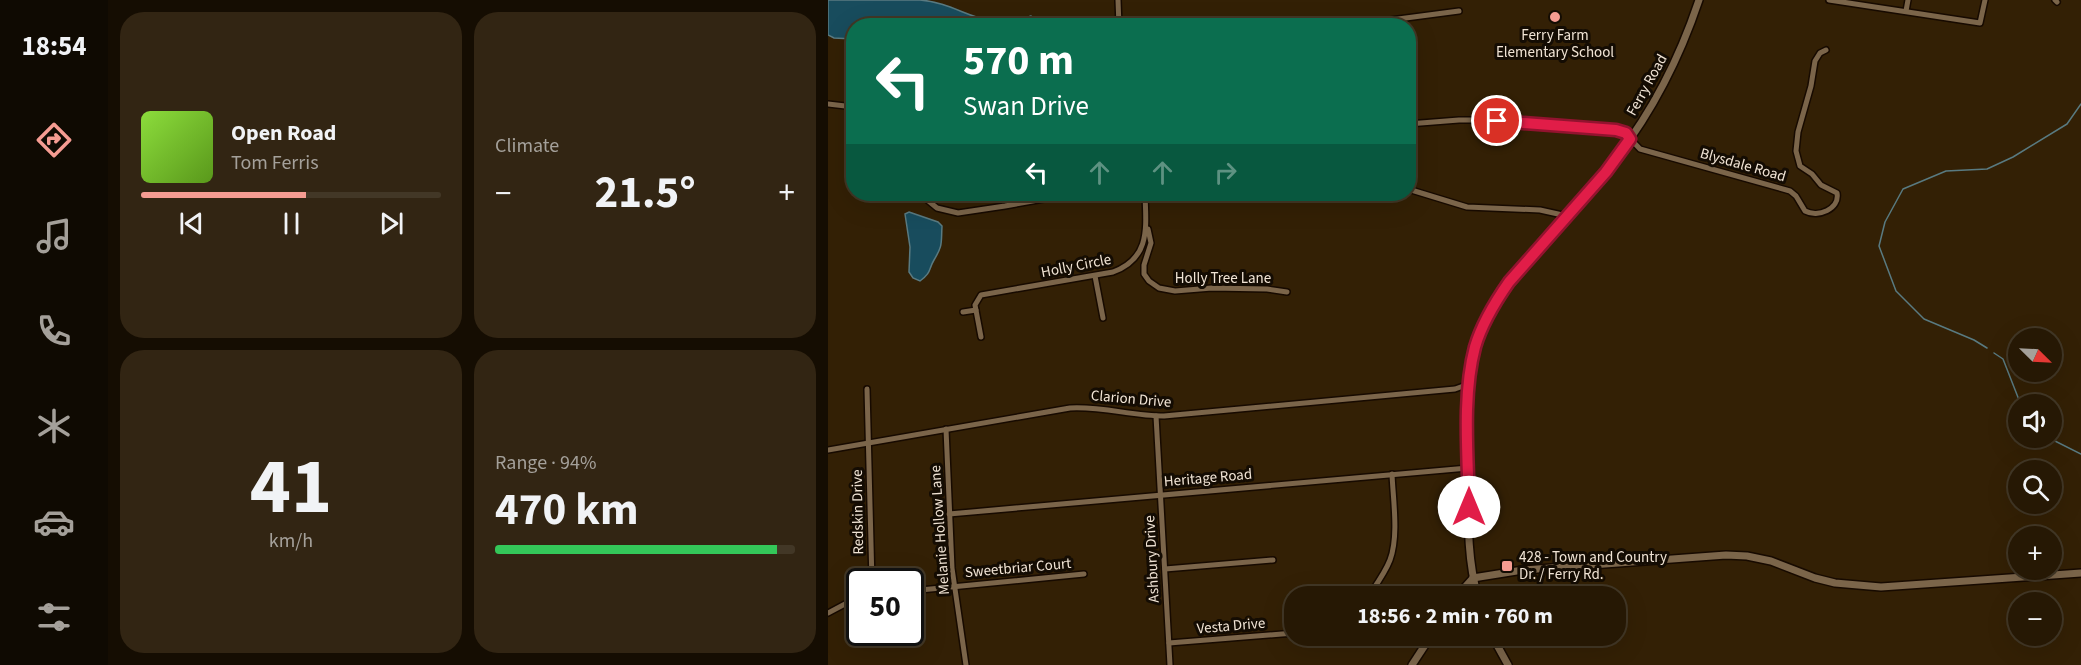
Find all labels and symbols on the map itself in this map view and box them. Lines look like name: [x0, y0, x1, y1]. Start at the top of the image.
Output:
marker: Ferry Farm Elementary School: [1548, 10, 1562, 24]
place label: Ferry Farm Elementary School: [1496, 25, 1614, 63]
street label: Ferry Road: [1621, 50, 1673, 120]
pin: [1471, 95, 1522, 146]
street label: Blysdale Road: [1698, 143, 1788, 187]
street label: Holly Circle: [1039, 249, 1113, 283]
street label: Holly Tree Lane: [1175, 268, 1271, 289]
north arrow: [2008, 328, 2062, 382]
street label: Clarion Drive: [1090, 385, 1172, 413]
street label: Melanie Hollow Lane: [925, 464, 955, 596]
street label: Heritage Road: [1163, 464, 1253, 492]
street label: Redskin Drive: [847, 469, 869, 555]
position arrow: [1437, 475, 1501, 539]
street label: Ashbury Drive: [1139, 515, 1165, 603]
place label: 428 - Town and Country Dr. / Ferry Rd.: [1519, 547, 1667, 585]
street label: Sweetbriar Court: [964, 553, 1072, 583]
marker: 428 - Town and Country Dr. / Ferry Rd.: [1500, 559, 1514, 573]
speed limit sign: 50: [846, 568, 924, 646]
street label: Vesta Drive: [1196, 613, 1266, 639]

